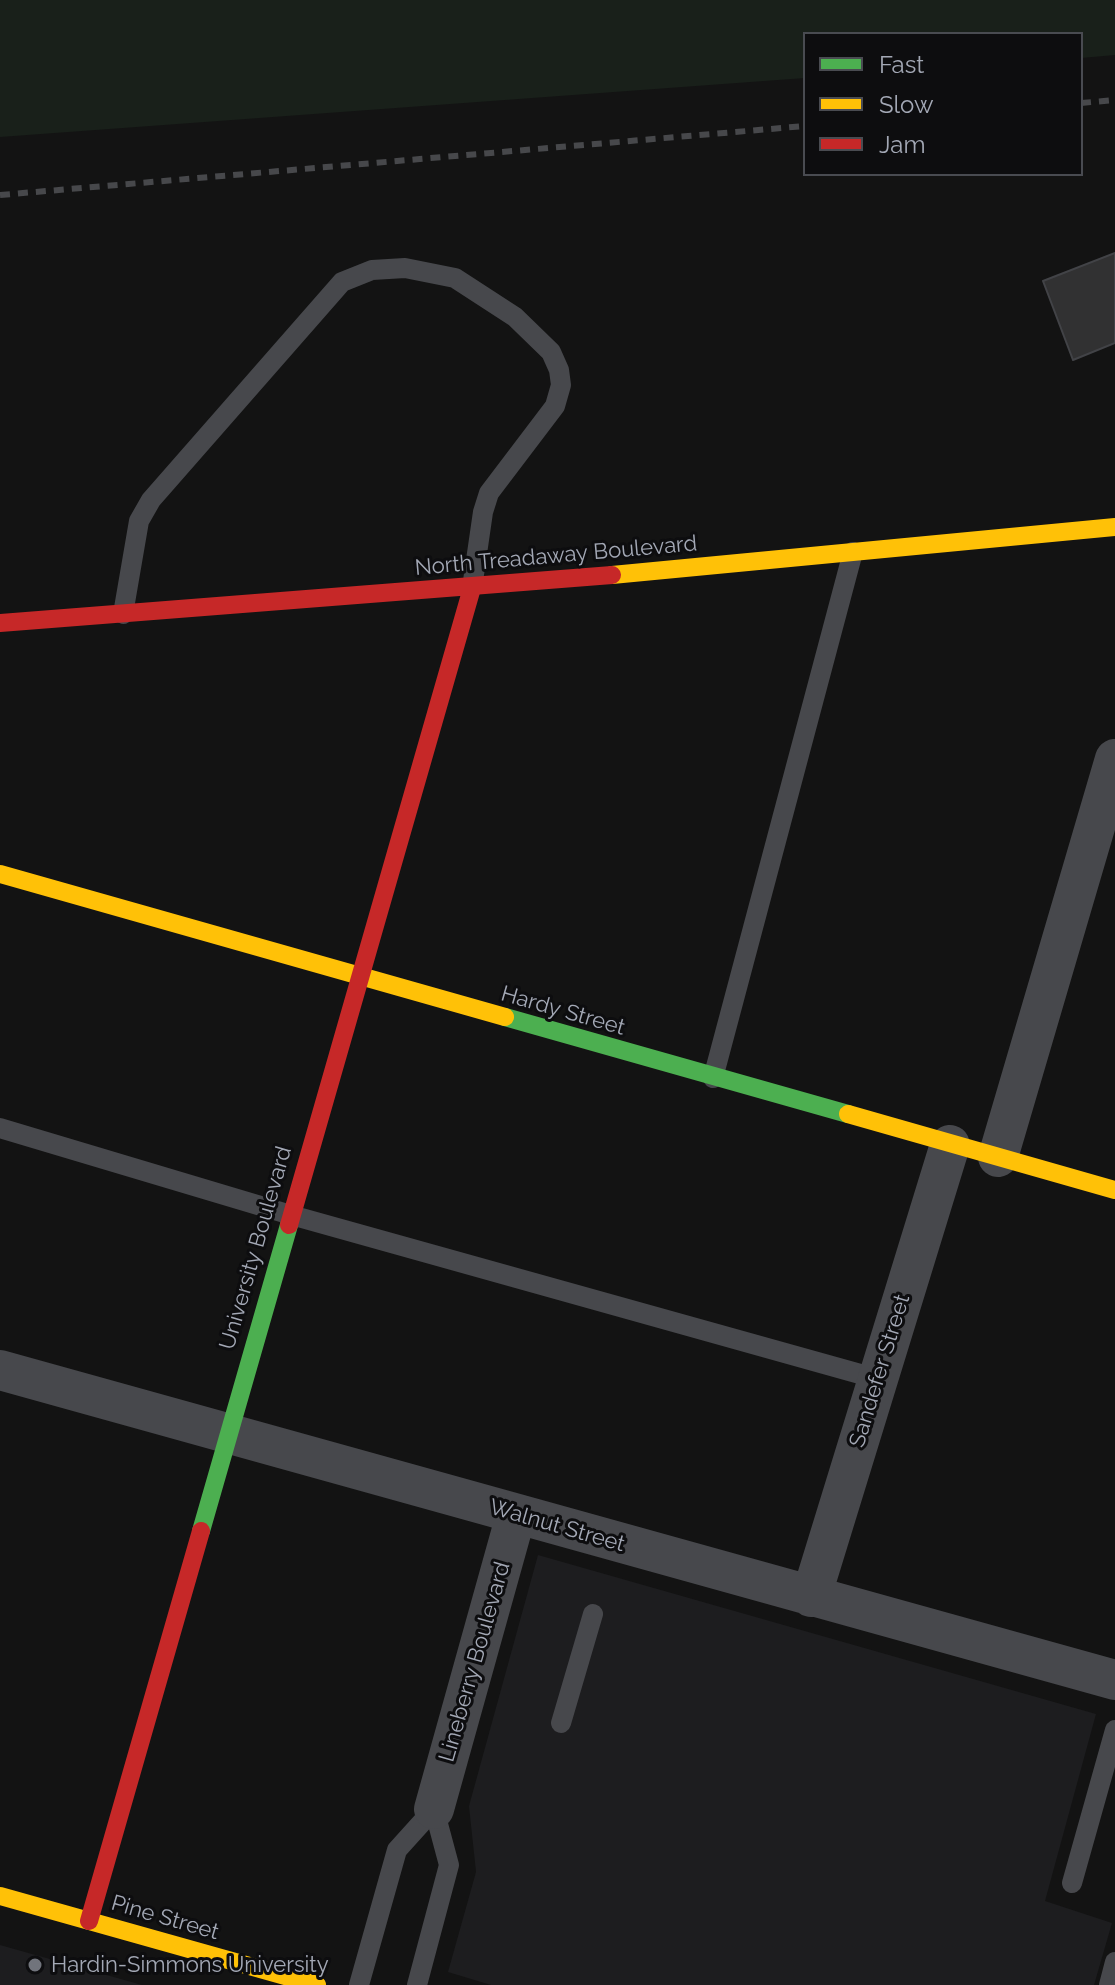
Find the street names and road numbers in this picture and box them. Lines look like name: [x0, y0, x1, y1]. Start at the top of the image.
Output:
street label: North Treadaway Boulevard: [414, 531, 698, 581]
street label: Hardy Street: [498, 981, 628, 1041]
street label: University Boulevard: [214, 1143, 298, 1353]
street label: Sandefer Street: [844, 1291, 916, 1451]
street label: Walnut Street: [486, 1494, 628, 1558]
street label: Lineberry Boulevard: [434, 1559, 516, 1765]
street label: Pine Street: [108, 1890, 222, 1946]

